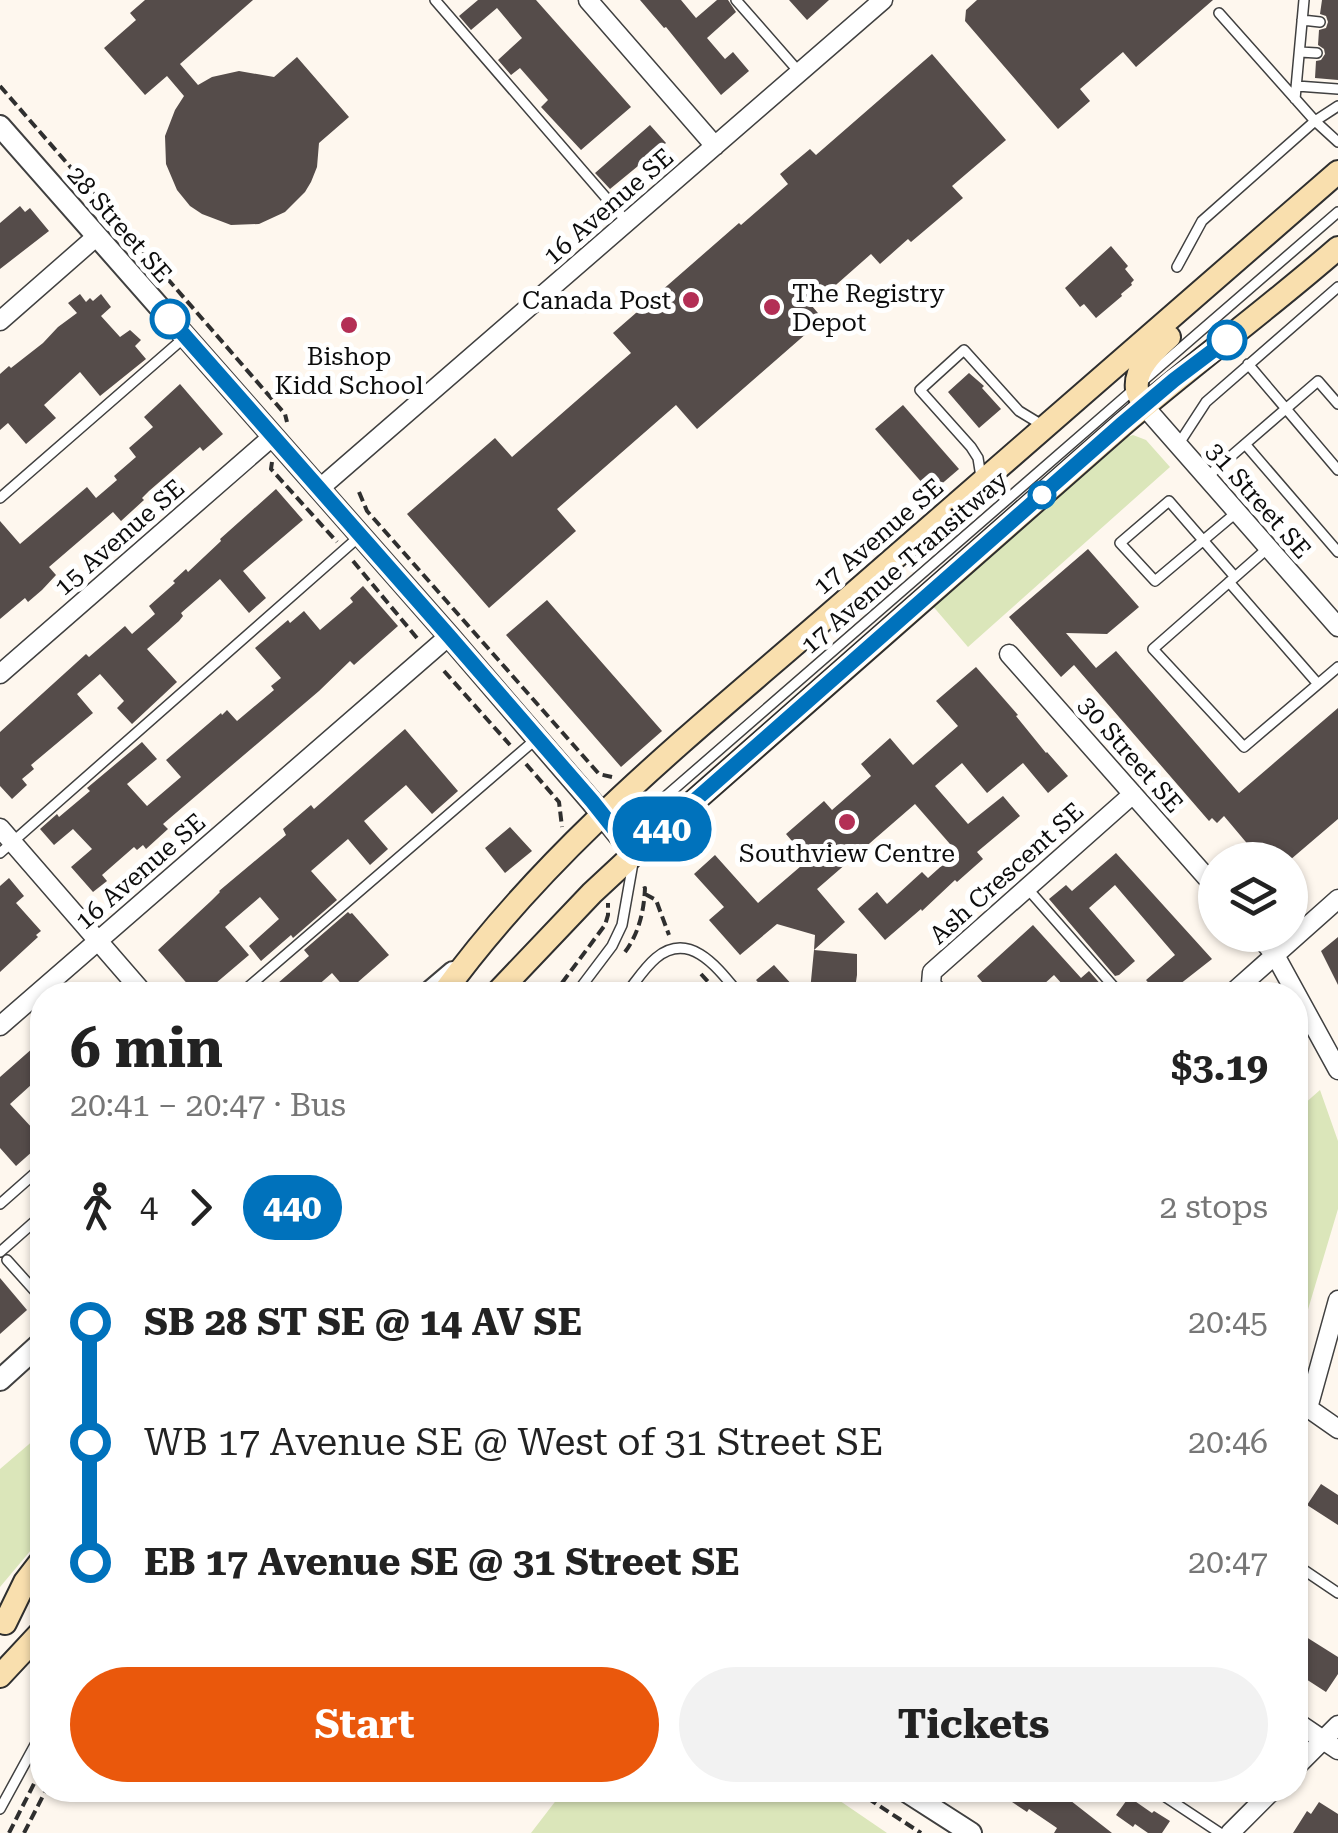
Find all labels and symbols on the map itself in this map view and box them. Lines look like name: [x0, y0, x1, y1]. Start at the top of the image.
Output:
street label: 16 Avenue SE: [538, 142, 679, 270]
street label: 28 Street SE: [61, 160, 178, 288]
place label: The Registry Depot: [792, 279, 945, 337]
place label: Canada Post: [522, 286, 671, 315]
marker: Canada Post: [680, 289, 702, 311]
marker: The Registry Depot: [761, 296, 783, 318]
unlabelled marker: [151, 300, 189, 338]
marker: Bishop Kidd School: [338, 314, 360, 336]
unlabelled marker: [1208, 321, 1246, 359]
place label: Bishop Kidd School: [274, 342, 424, 400]
street label: 31 Street SE: [1200, 436, 1317, 564]
street label: 17 Avenue Transitway: [795, 465, 1014, 660]
street label: 17 Avenue SE: [808, 472, 949, 600]
street label: 15 Avenue SE: [49, 473, 190, 601]
unlabelled marker: [1029, 482, 1055, 508]
street label: 30 Street SE: [1072, 690, 1189, 818]
line badge: 440: [604, 796, 720, 862]
street label: Ash Crescent SE: [924, 797, 1089, 950]
street label: 16 Avenue SE: [70, 807, 211, 935]
marker: Southview Centre: [836, 811, 858, 833]
place label: Southview Centre: [739, 839, 955, 868]

